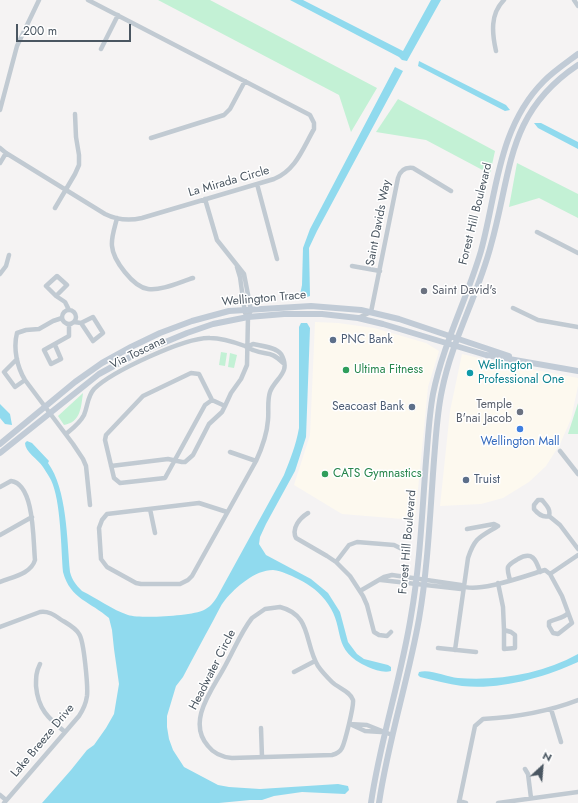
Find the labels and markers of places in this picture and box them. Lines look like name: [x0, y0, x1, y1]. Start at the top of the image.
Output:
place label: Saint David's: [432, 284, 496, 298]
marker: Saint David's: [419, 286, 429, 296]
place label: PNC Bank: [341, 333, 393, 347]
marker: PNC Bank: [328, 335, 338, 345]
place label: Wellington Professional One: [478, 359, 564, 387]
place label: Ultima Fitness: [354, 363, 423, 377]
marker: Ultima Fitness: [341, 365, 351, 375]
marker: Wellington Professional One: [465, 368, 475, 378]
place label: Temple B'nai Jacob: [456, 398, 512, 426]
place label: Seacoast Bank: [332, 400, 404, 414]
marker: Seacoast Bank: [407, 402, 417, 412]
marker: Temple B'nai Jacob: [515, 407, 525, 417]
marker: Wellington Mall: [515, 424, 525, 434]
place label: Wellington Mall: [480, 435, 560, 449]
place label: CATS Gymnastics: [333, 467, 421, 481]
marker: CATS Gymnastics: [320, 469, 330, 479]
place label: Truist: [474, 473, 500, 487]
marker: Truist: [461, 475, 471, 485]

